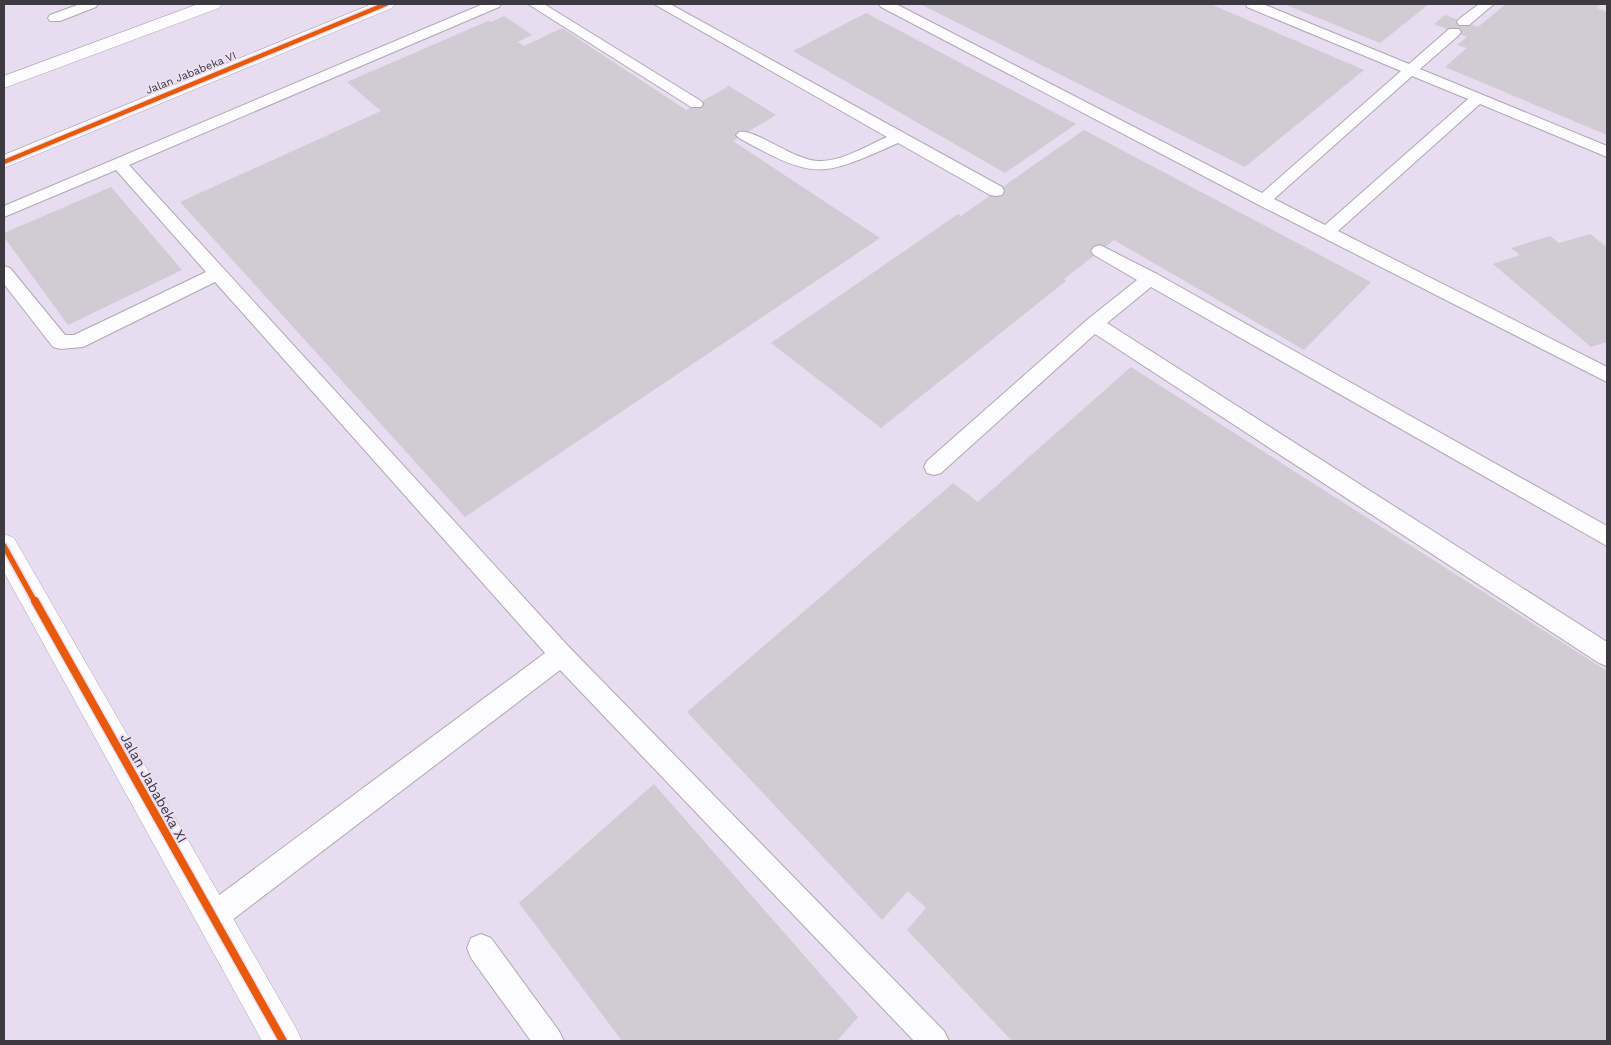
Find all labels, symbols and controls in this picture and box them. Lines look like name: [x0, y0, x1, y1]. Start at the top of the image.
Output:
street label: Jalan Jababeka VI: [144, 49, 238, 97]
street label: Jalan Jababeka XI: [117, 730, 191, 846]

